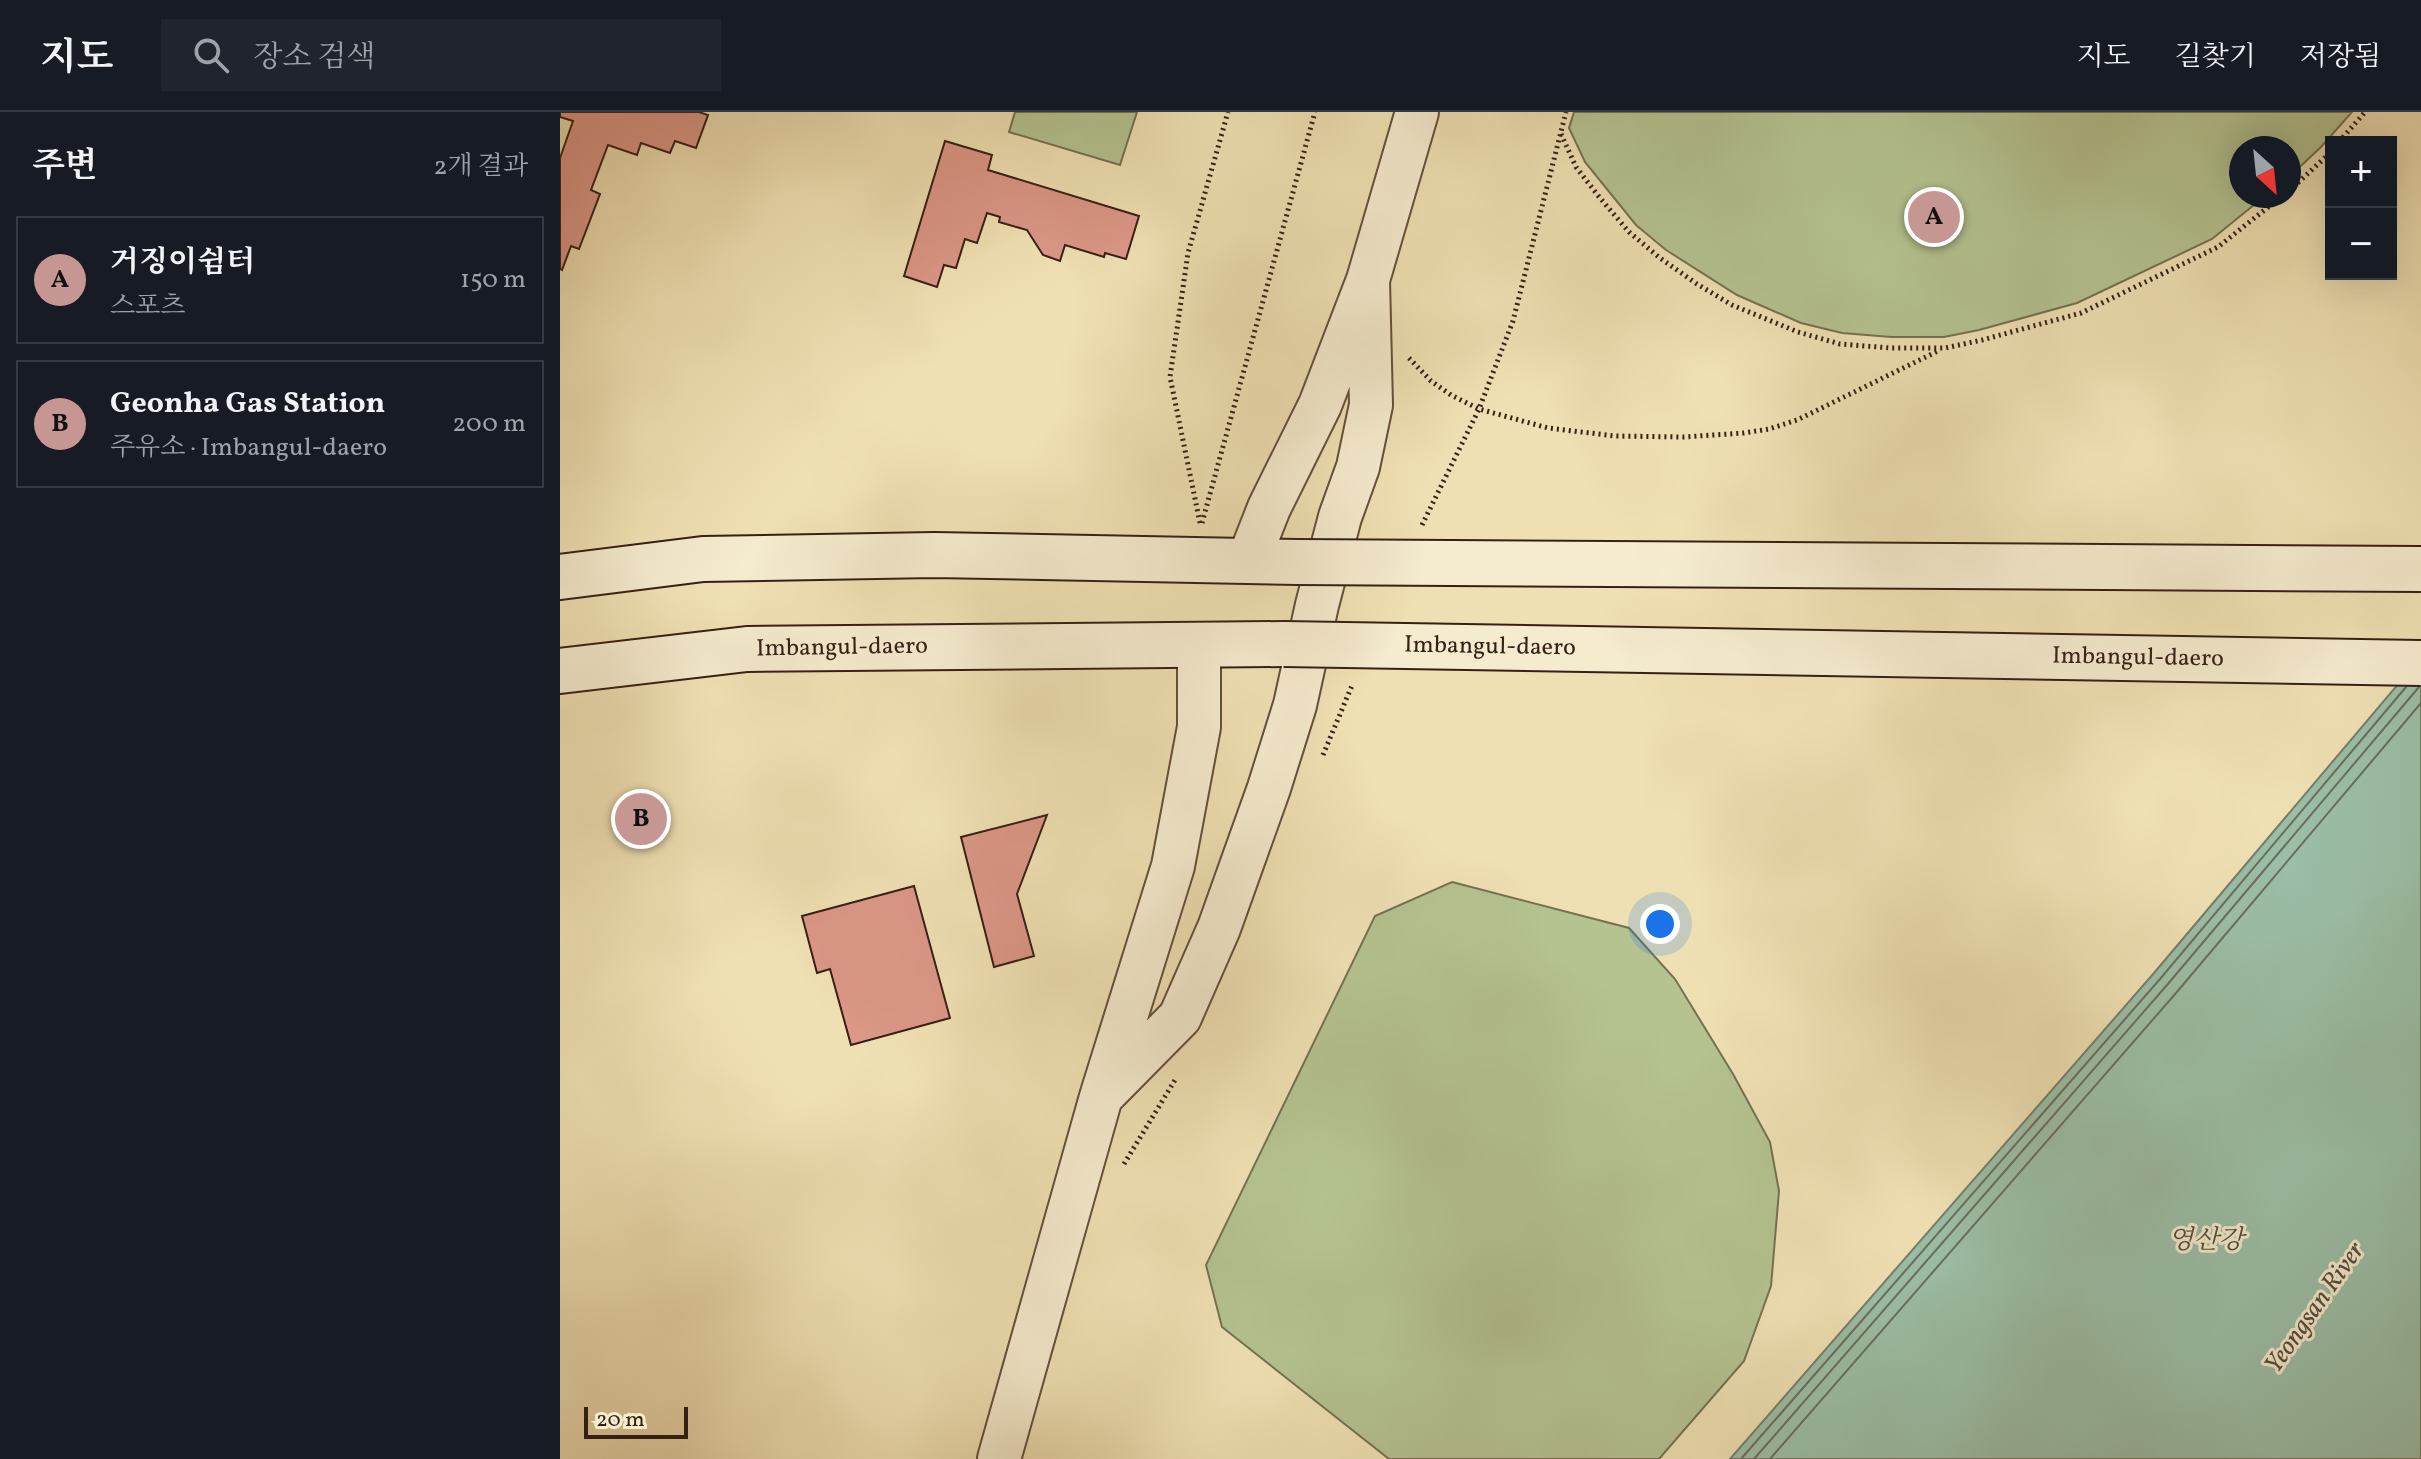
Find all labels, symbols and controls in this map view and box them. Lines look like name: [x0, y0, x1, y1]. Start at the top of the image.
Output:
search box: [161, 19, 721, 91]
text: 지도: [40, 33, 113, 86]
icon: search: [189, 33, 233, 77]
text: 장소 검색: [253, 37, 375, 79]
text: 지도: [2077, 38, 2131, 77]
text: 길찾기: [2175, 38, 2256, 77]
text: 저장됨: [2300, 38, 2381, 77]
north arrow: [2229, 136, 2301, 208]
map controls: [2325, 136, 2397, 280]
button: +: [2325, 136, 2397, 208]
text: 주변: [32, 144, 98, 191]
text: 2개 결과: [433, 149, 528, 185]
pin: A: [1908, 187, 1960, 247]
button: −: [2325, 208, 2397, 280]
text: 거징이쉼터: [110, 242, 255, 284]
text: A: [51, 262, 69, 298]
text: 150 m: [460, 262, 526, 298]
text: 스포츠: [110, 289, 185, 325]
text: Geonha Gas Station: [110, 383, 385, 425]
text: B: [51, 406, 69, 442]
text: 200 m: [452, 406, 526, 442]
text: 주유소 · Imbangul-daero: [110, 430, 387, 466]
street label: Imbangul-daero: [1404, 629, 1576, 665]
street label: Imbangul-daero: [756, 630, 928, 666]
street label: Imbangul-daero: [2052, 640, 2224, 676]
pin: B: [615, 789, 667, 849]
your location: [1640, 904, 1680, 944]
water label: 영산강: [2168, 1223, 2248, 1259]
water label: Yeongsan River: [2256, 1235, 2374, 1381]
scale bar: [584, 1403, 688, 1439]
text: 20 m: [596, 1405, 645, 1436]

